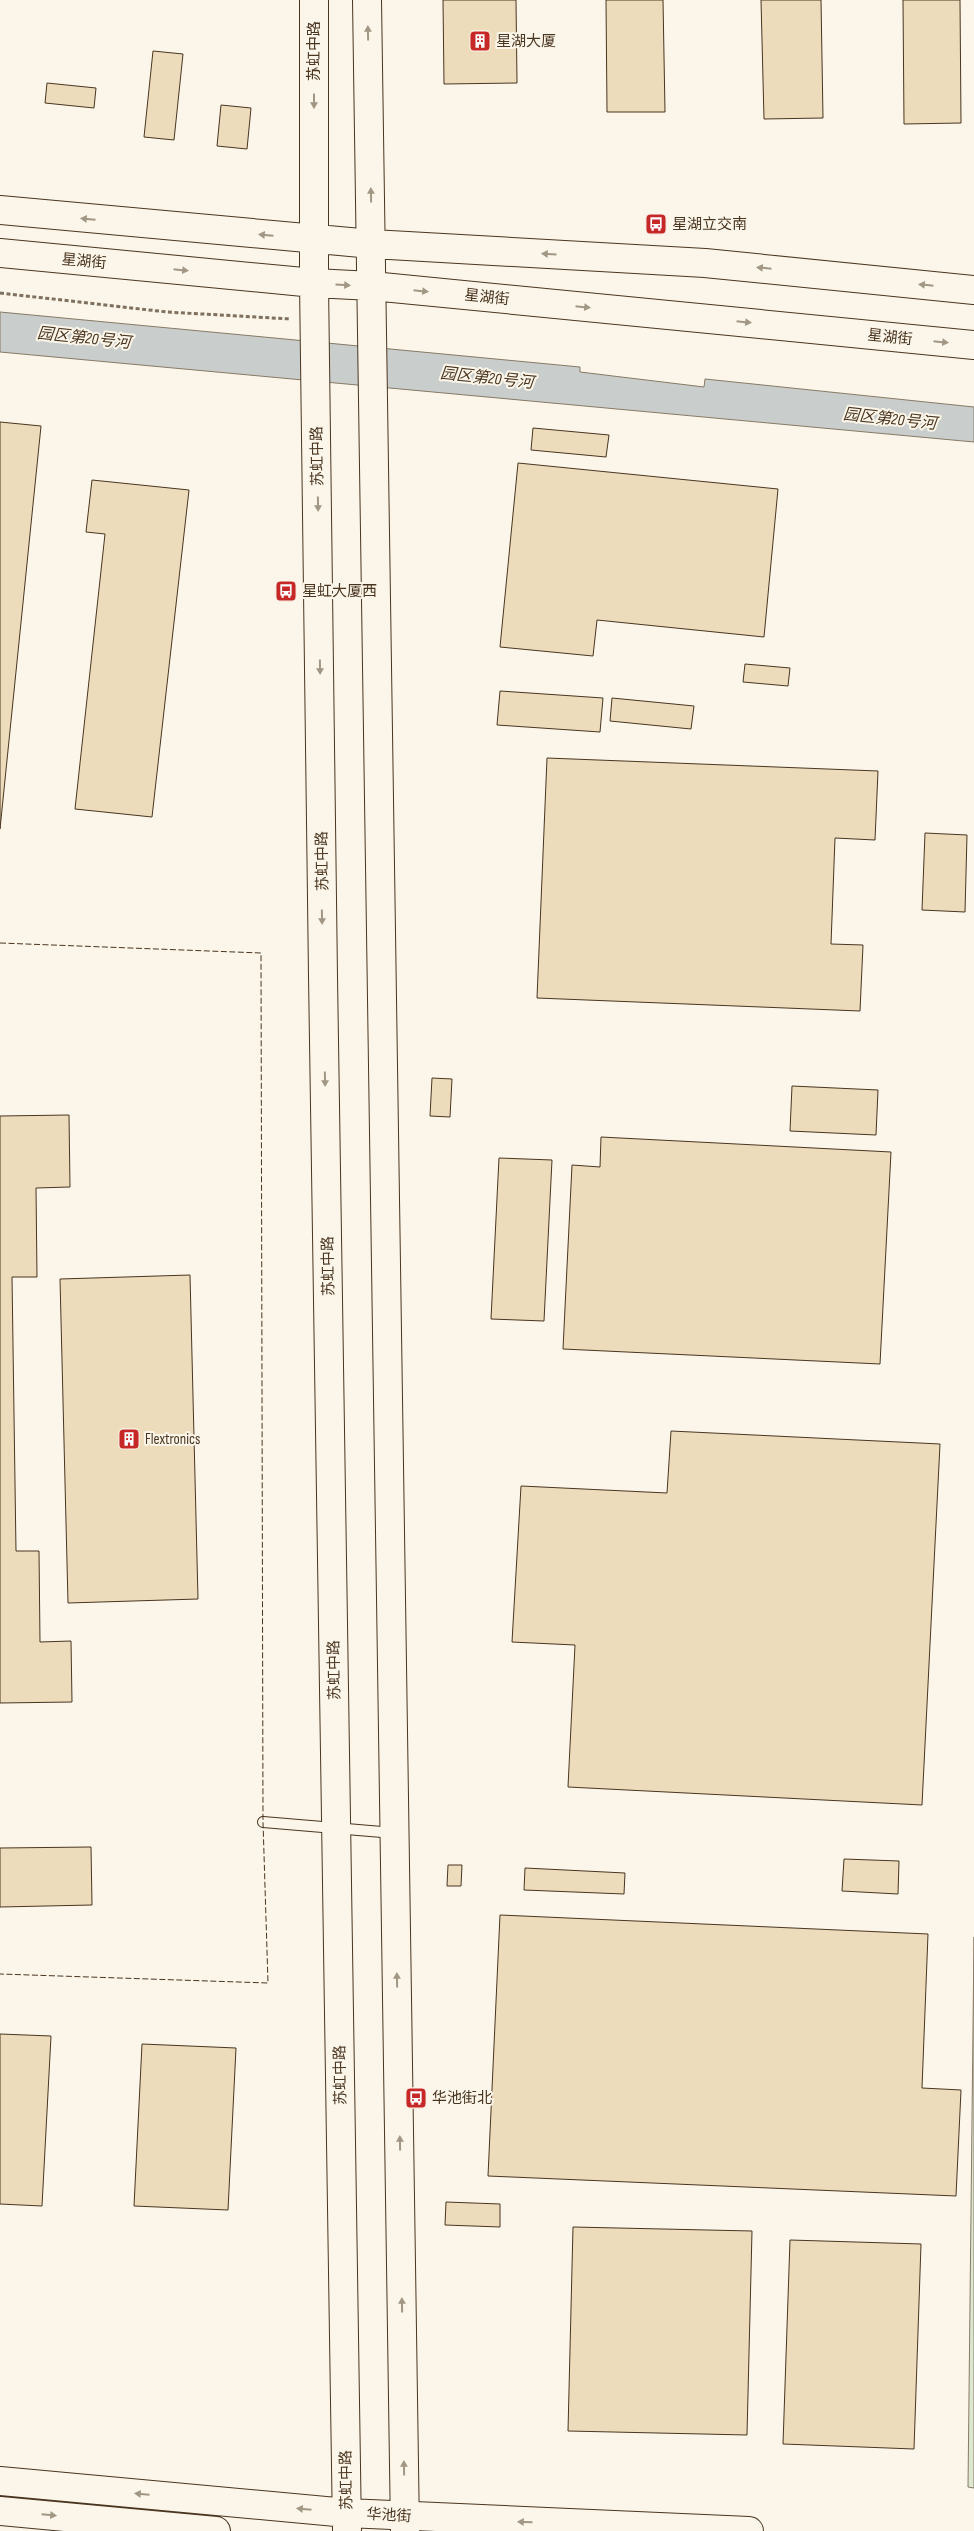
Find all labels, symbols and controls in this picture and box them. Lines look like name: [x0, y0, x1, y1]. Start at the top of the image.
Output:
street label: 苏虹中路: [305, 21, 324, 81]
one-way arrow: [364, 24, 372, 40]
building icon: 星湖大厦: [468, 29, 492, 53]
place label: 星湖大厦: [496, 32, 556, 51]
one-way arrow: [310, 93, 318, 109]
one-way arrow: [367, 187, 375, 203]
bus stop icon: 星湖立交南: [644, 212, 668, 236]
one-way arrow: [79, 215, 95, 223]
place label: 星湖立交南: [672, 215, 747, 234]
one-way arrow: [258, 230, 274, 238]
street label: 星湖街: [61, 250, 107, 273]
one-way arrow: [541, 250, 557, 258]
one-way arrow: [756, 264, 772, 272]
one-way arrow: [174, 266, 190, 274]
one-way arrow: [335, 281, 351, 289]
one-way arrow: [917, 281, 933, 289]
street label: 星湖街: [464, 286, 510, 309]
one-way arrow: [413, 287, 429, 295]
one-way arrow: [575, 303, 591, 311]
one-way arrow: [737, 319, 753, 327]
water label: 园区第20号河: [36, 324, 134, 353]
street label: 星湖街: [867, 326, 913, 349]
one-way arrow: [933, 338, 949, 346]
water label: 园区第20号河: [439, 364, 537, 393]
water label: 园区第20号河: [842, 405, 940, 434]
street label: 苏虹中路: [307, 426, 328, 486]
one-way arrow: [314, 496, 322, 512]
bus stop icon: 星虹大厦西: [274, 579, 298, 603]
place label: 星虹大厦西: [302, 582, 377, 601]
one-way arrow: [316, 659, 324, 675]
street label: 苏虹中路: [312, 831, 333, 891]
one-way arrow: [318, 909, 326, 925]
one-way arrow: [321, 1071, 329, 1087]
street label: 苏虹中路: [318, 1236, 339, 1296]
building icon: Flextronics: [117, 1427, 141, 1451]
place label: Flextronics: [145, 1430, 200, 1449]
street label: 苏虹中路: [324, 1640, 345, 1700]
one-way arrow: [393, 1972, 401, 1988]
street label: 苏虹中路: [330, 2045, 351, 2105]
bus stop icon: 华池街北: [404, 2086, 428, 2110]
place label: 华池街北: [432, 2089, 492, 2108]
one-way arrow: [395, 2135, 403, 2151]
one-way arrow: [398, 2297, 406, 2313]
street label: 苏虹中路: [336, 2450, 357, 2510]
one-way arrow: [400, 2460, 408, 2476]
one-way arrow: [134, 2490, 150, 2498]
one-way arrow: [296, 2505, 312, 2513]
street label: 华池街: [366, 2505, 412, 2526]
one-way arrow: [41, 2512, 57, 2520]
one-way arrow: [517, 2517, 533, 2525]

